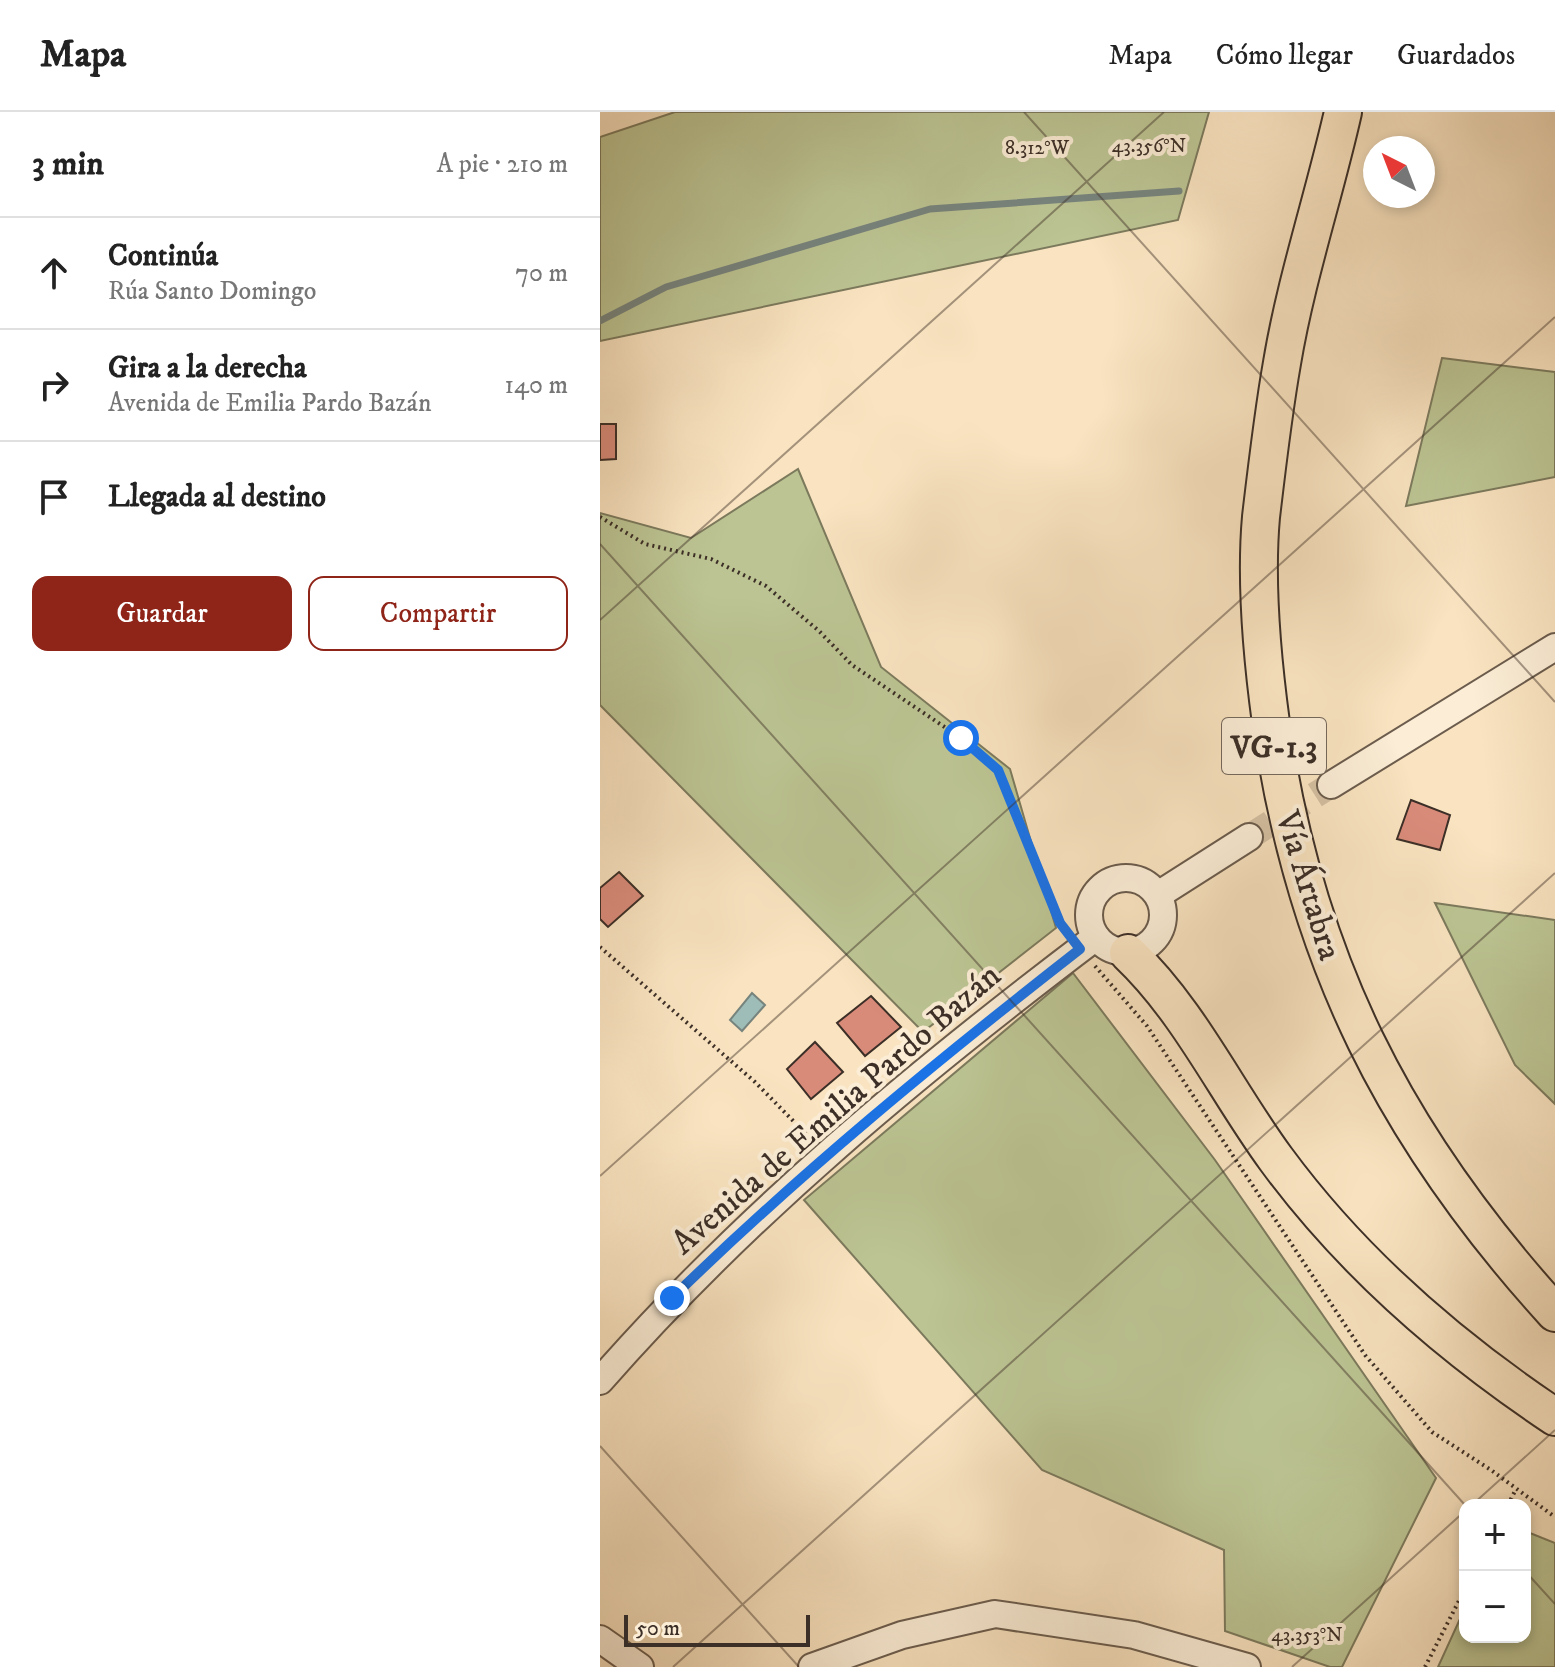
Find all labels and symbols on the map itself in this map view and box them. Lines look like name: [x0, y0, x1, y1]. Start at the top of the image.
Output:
text: 43.356°N: [1112, 134, 1186, 159]
text: 8.312°W: [1005, 136, 1070, 161]
north arrow: [1363, 136, 1435, 208]
road number: VG-1.3: [1222, 718, 1326, 774]
route start: [943, 720, 979, 756]
street label: Vía Ártabra: [1265, 805, 1351, 966]
street label: Avenida de Emilia Pardo Bazán: [663, 955, 1010, 1264]
route end: [654, 1280, 690, 1316]
scale bar: [624, 1611, 810, 1647]
text: 43.353°N: [1271, 1623, 1343, 1648]

